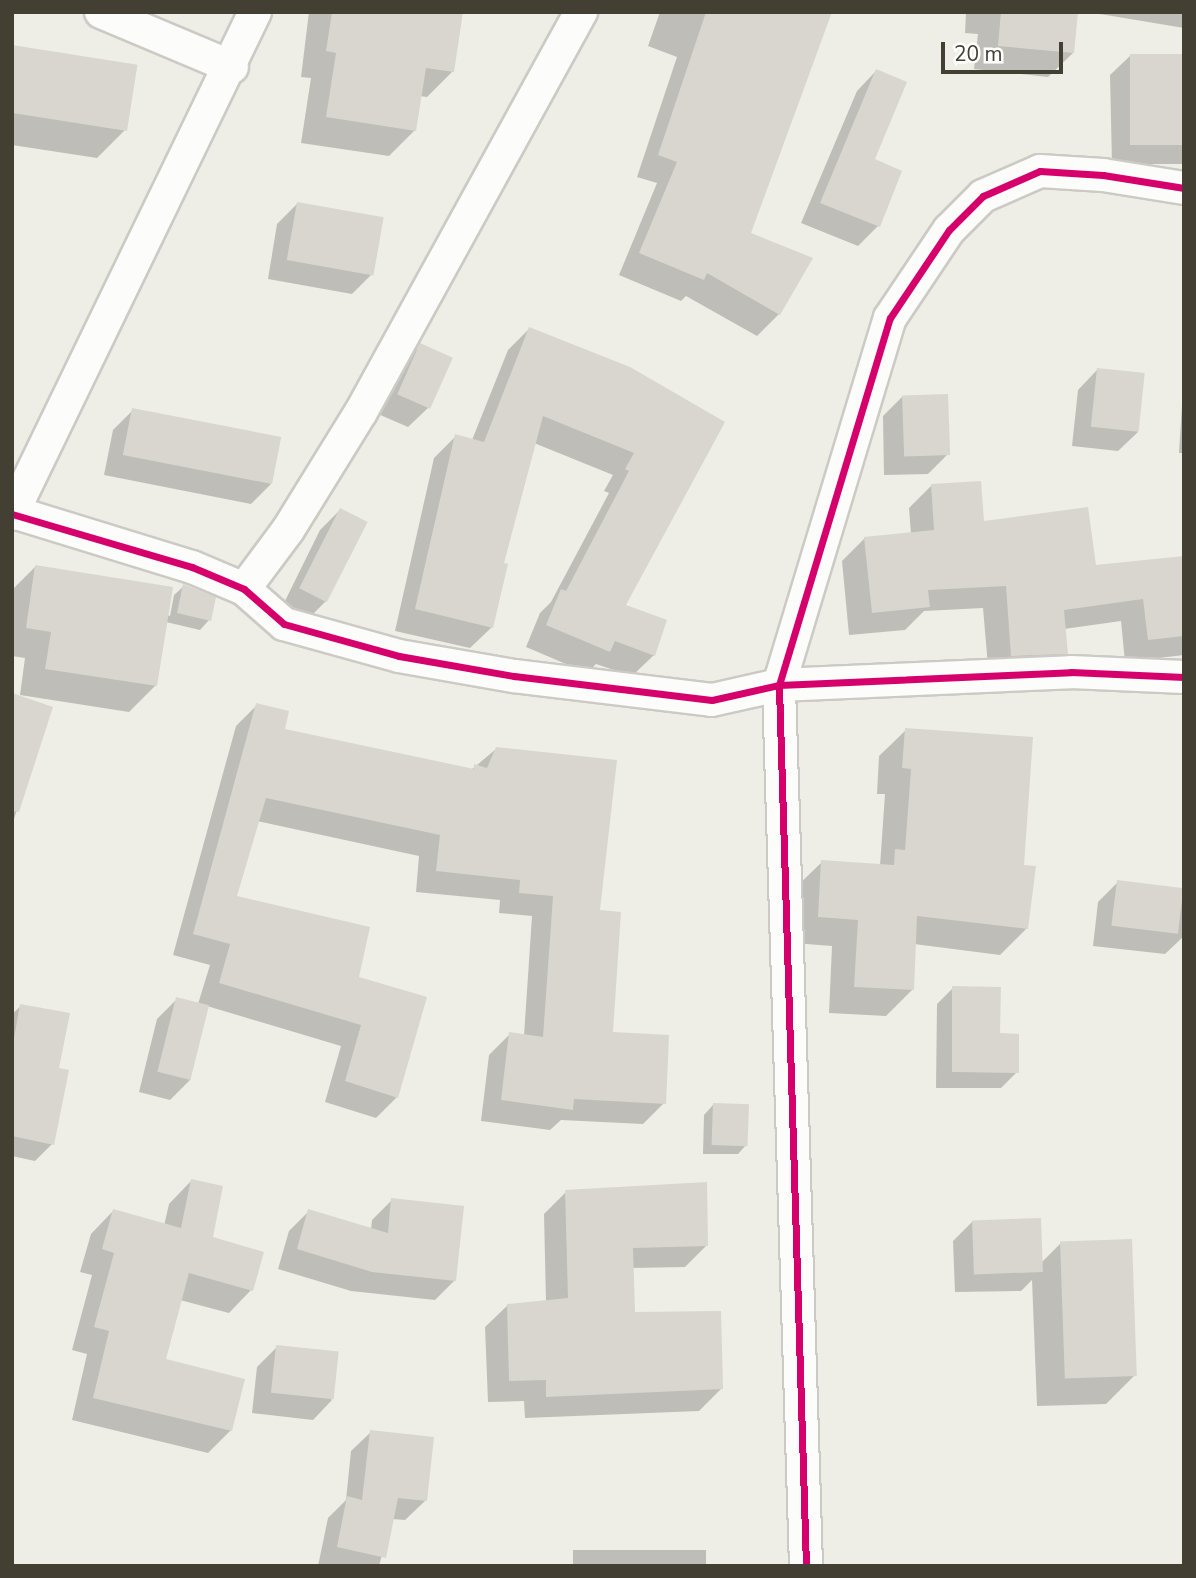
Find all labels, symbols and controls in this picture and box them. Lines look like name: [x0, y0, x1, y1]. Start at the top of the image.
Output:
scale bar: [944, 28, 1066, 72]
text: 20 m: [954, 40, 1003, 68]

